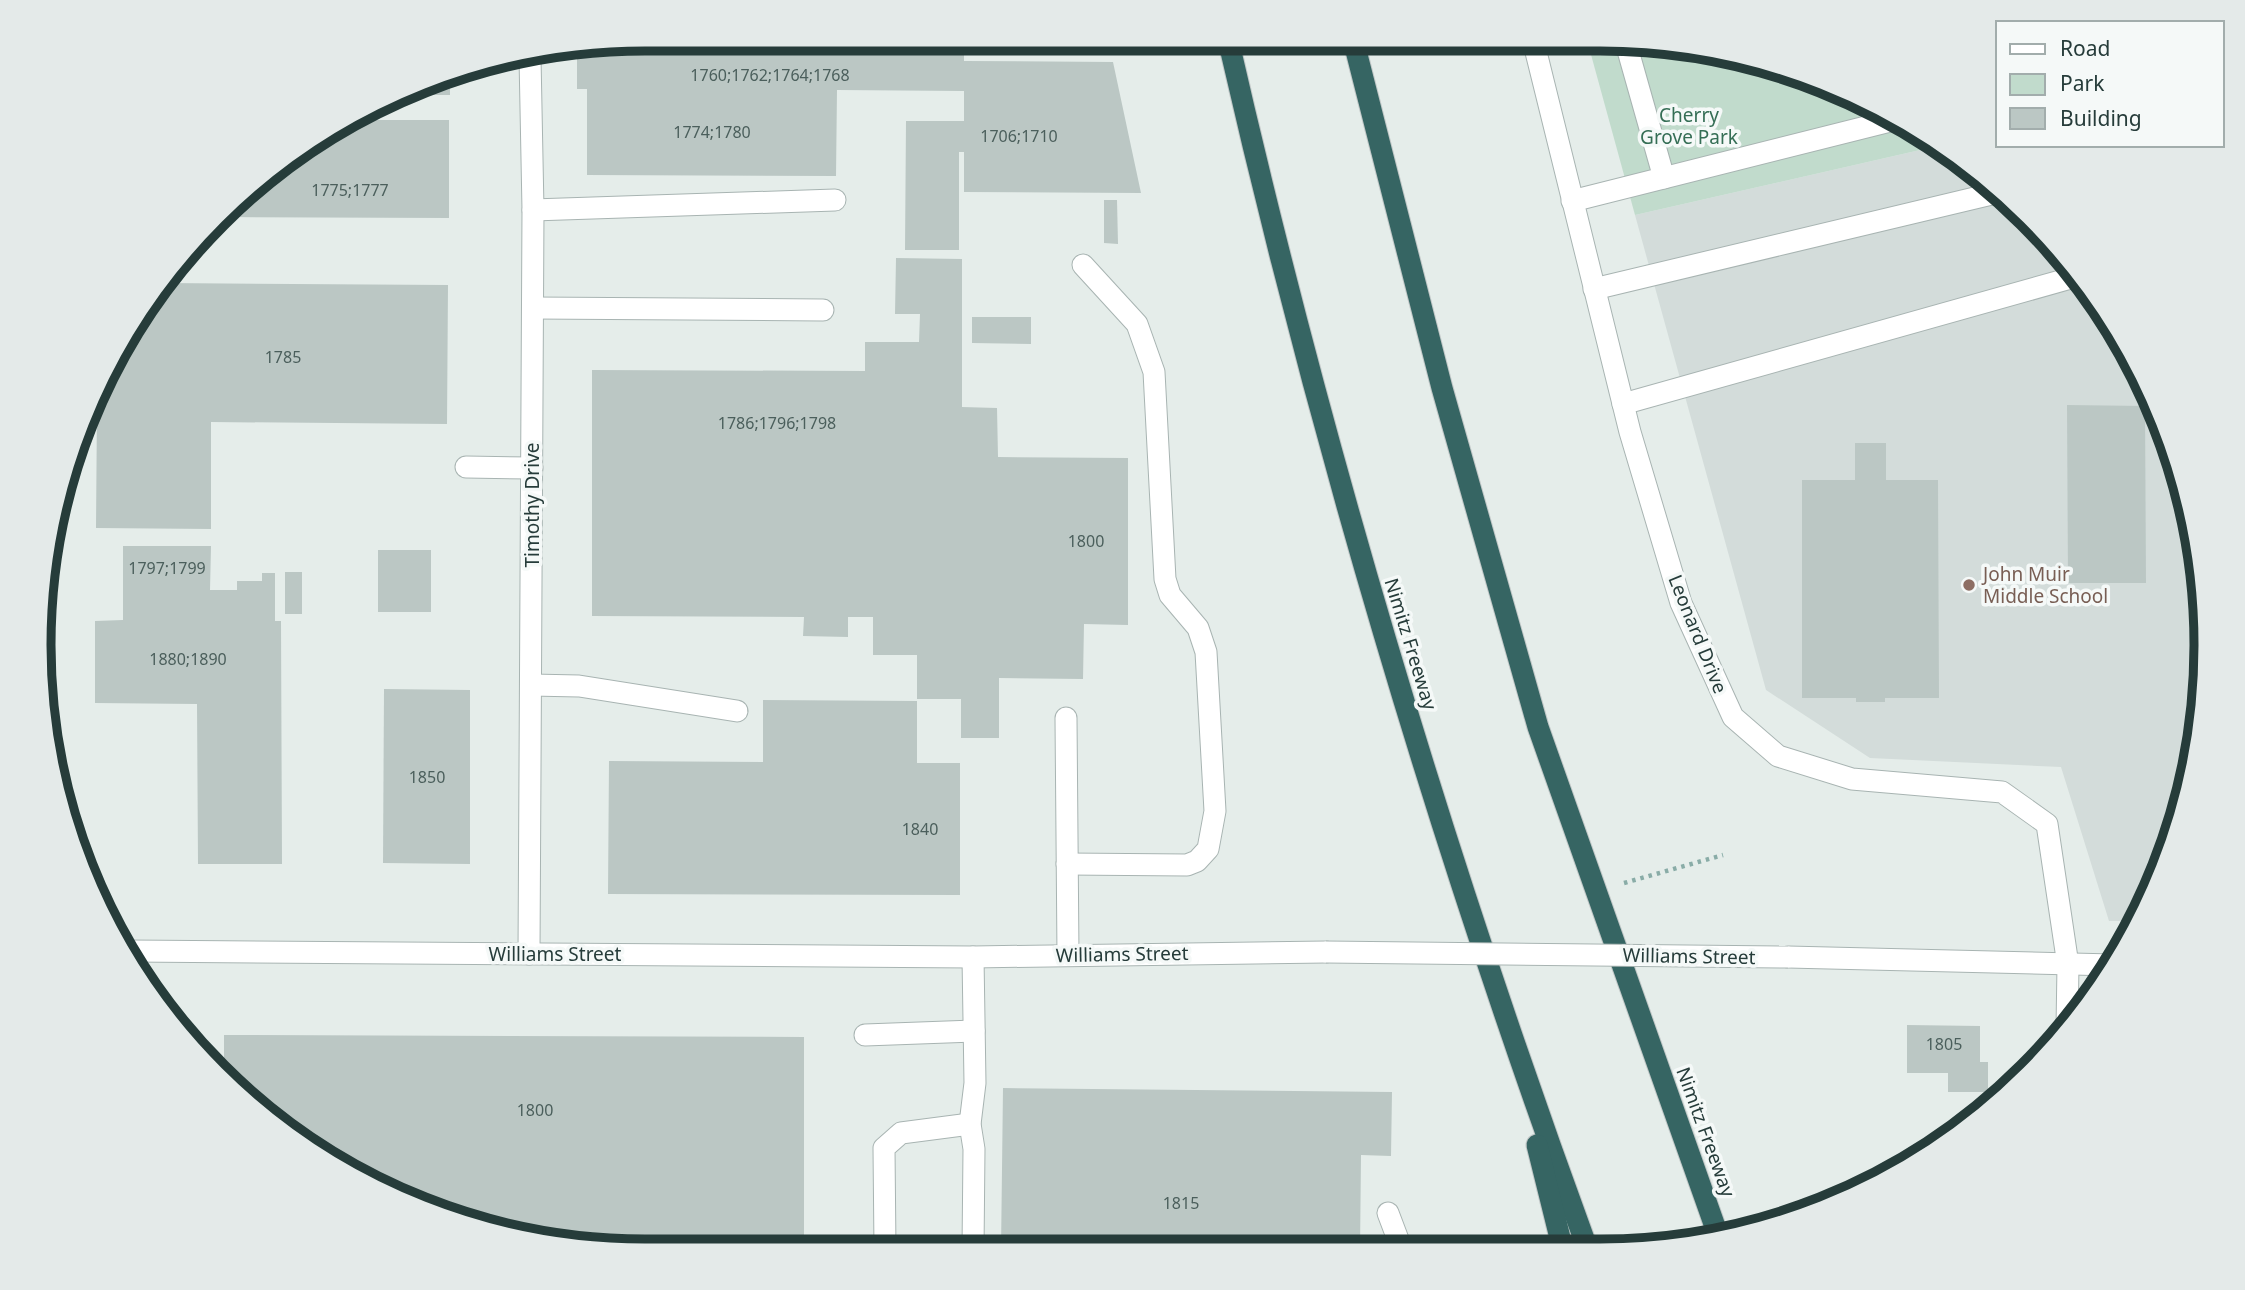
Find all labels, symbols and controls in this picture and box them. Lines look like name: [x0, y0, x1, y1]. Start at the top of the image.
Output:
legend: [1996, 21, 2224, 147]
text: Road: [2060, 34, 2110, 62]
house number: 1760;1762;1764;1768: [690, 64, 850, 86]
text: Park: [2060, 69, 2105, 97]
park label: Cherry Grove Park: [1640, 102, 1738, 150]
text: Building: [2060, 104, 2142, 132]
house number: 1774;1780: [673, 121, 751, 143]
house number: 1706;1710: [980, 125, 1058, 147]
house number: 1775;1777: [311, 179, 389, 201]
house number: 1785: [265, 346, 301, 368]
house number: 1786;1796;1798: [718, 412, 836, 434]
street label: Timothy Drive: [519, 443, 545, 567]
house number: 1800: [1068, 530, 1104, 552]
house number: 1797;1799: [128, 557, 206, 579]
place label: John Muir Middle School: [1981, 561, 2108, 609]
street label: Leonard Drive: [1662, 571, 1734, 697]
street label: Nimitz Freeway: [1379, 575, 1443, 713]
marker: John Muir Middle School: [1961, 577, 1977, 593]
house number: 1880;1890: [149, 648, 227, 670]
house number: 1850: [409, 766, 445, 788]
house number: 1840: [902, 818, 938, 840]
street label: Williams Street: [1055, 940, 1189, 968]
street label: Williams Street: [489, 941, 622, 967]
street label: Williams Street: [1622, 942, 1756, 970]
house number: 1805: [1926, 1033, 1962, 1055]
street label: Nimitz Freeway: [1670, 1063, 1742, 1201]
house number: 1800: [517, 1099, 553, 1121]
house number: 1815: [1163, 1192, 1199, 1214]

